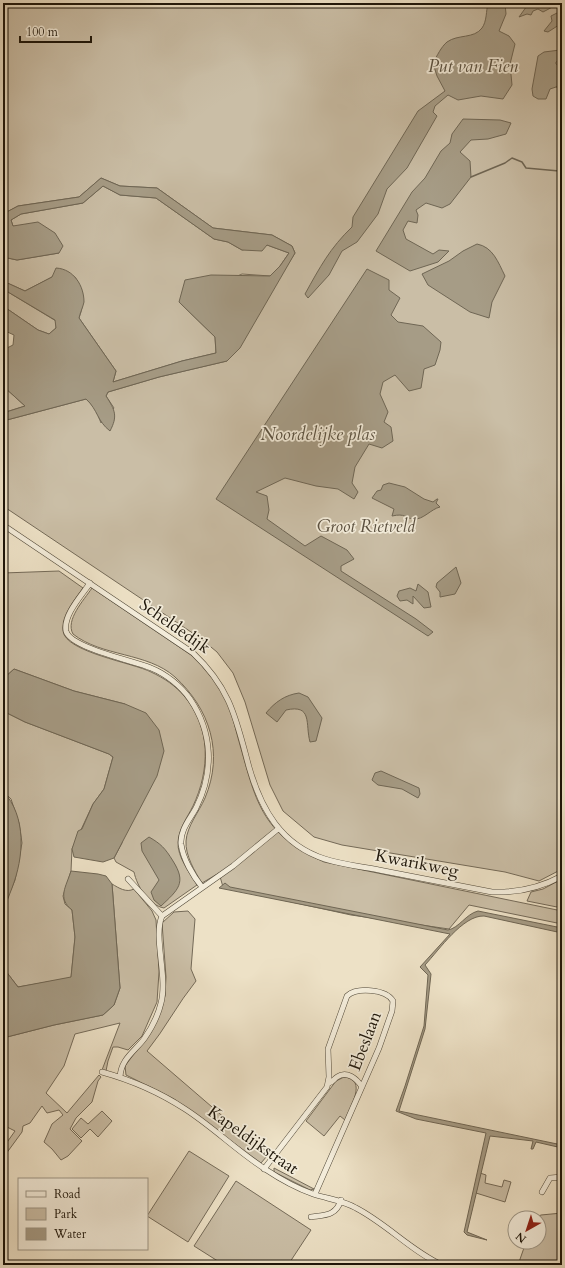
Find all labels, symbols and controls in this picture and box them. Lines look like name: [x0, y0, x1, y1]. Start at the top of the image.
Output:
scale bar: [20, 18, 91, 44]
text: 100 m: [26, 24, 59, 40]
water label: Put van Fien: [428, 54, 518, 79]
water label: Noordelijke plas: [261, 422, 375, 447]
park label: Groot Rietveld: [317, 515, 416, 538]
street label: Scheldedijk: [135, 593, 216, 659]
street label: Kwarikweg: [373, 844, 461, 882]
street label: Ebeslaan: [343, 1008, 387, 1074]
street label: Kapeldijkstraat: [203, 1100, 304, 1180]
legend: [18, 1178, 148, 1250]
text: Road: [54, 1186, 81, 1202]
text: Park: [54, 1206, 78, 1222]
north arrow: [507, 1210, 547, 1250]
text: Water: [53, 1226, 87, 1242]
text: N: [512, 1228, 529, 1246]

